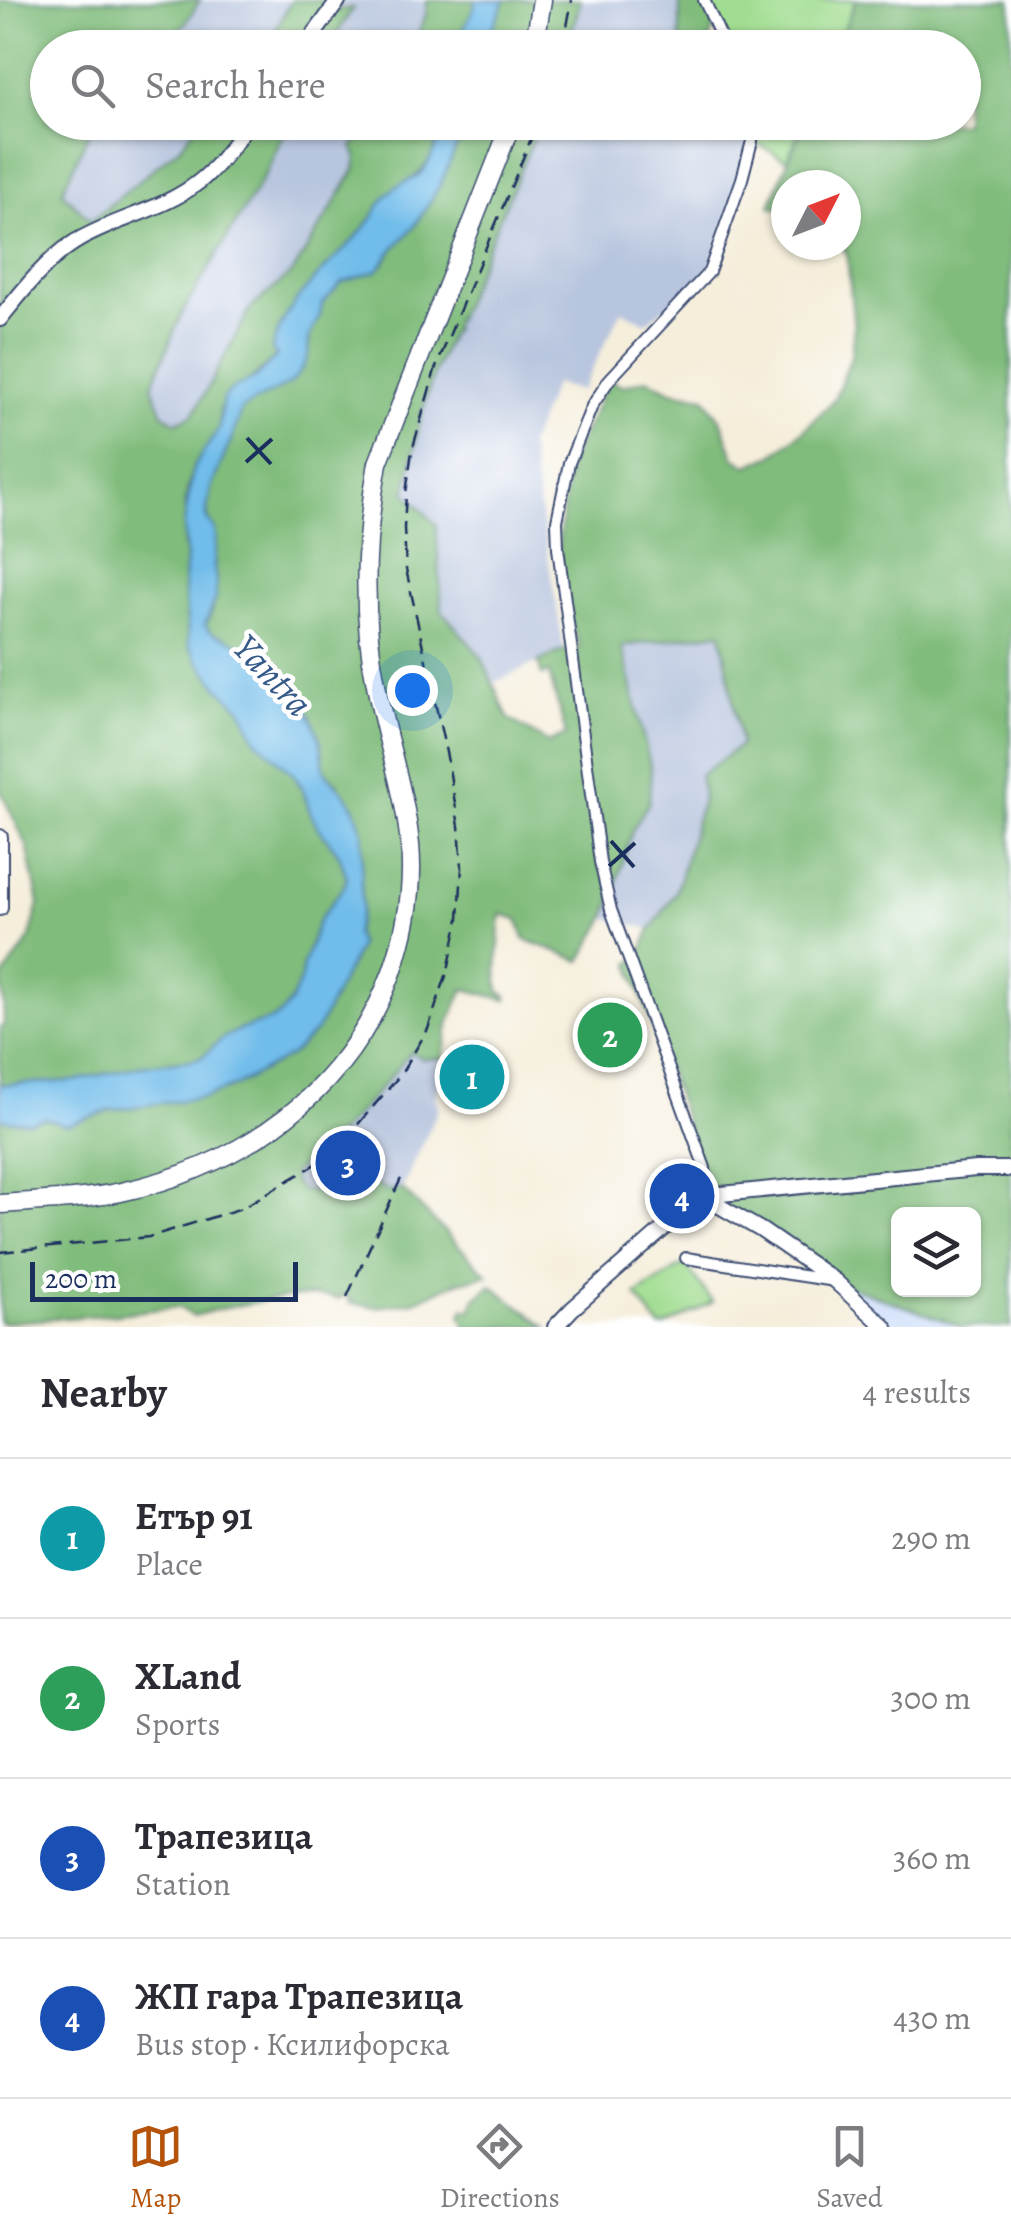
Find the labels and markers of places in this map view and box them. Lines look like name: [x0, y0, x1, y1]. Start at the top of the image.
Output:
pin: 2: [578, 998, 642, 1072]
pin: 1: [440, 1040, 504, 1114]
pin: 3: [316, 1126, 380, 1200]
pin: 4: [650, 1158, 714, 1234]

